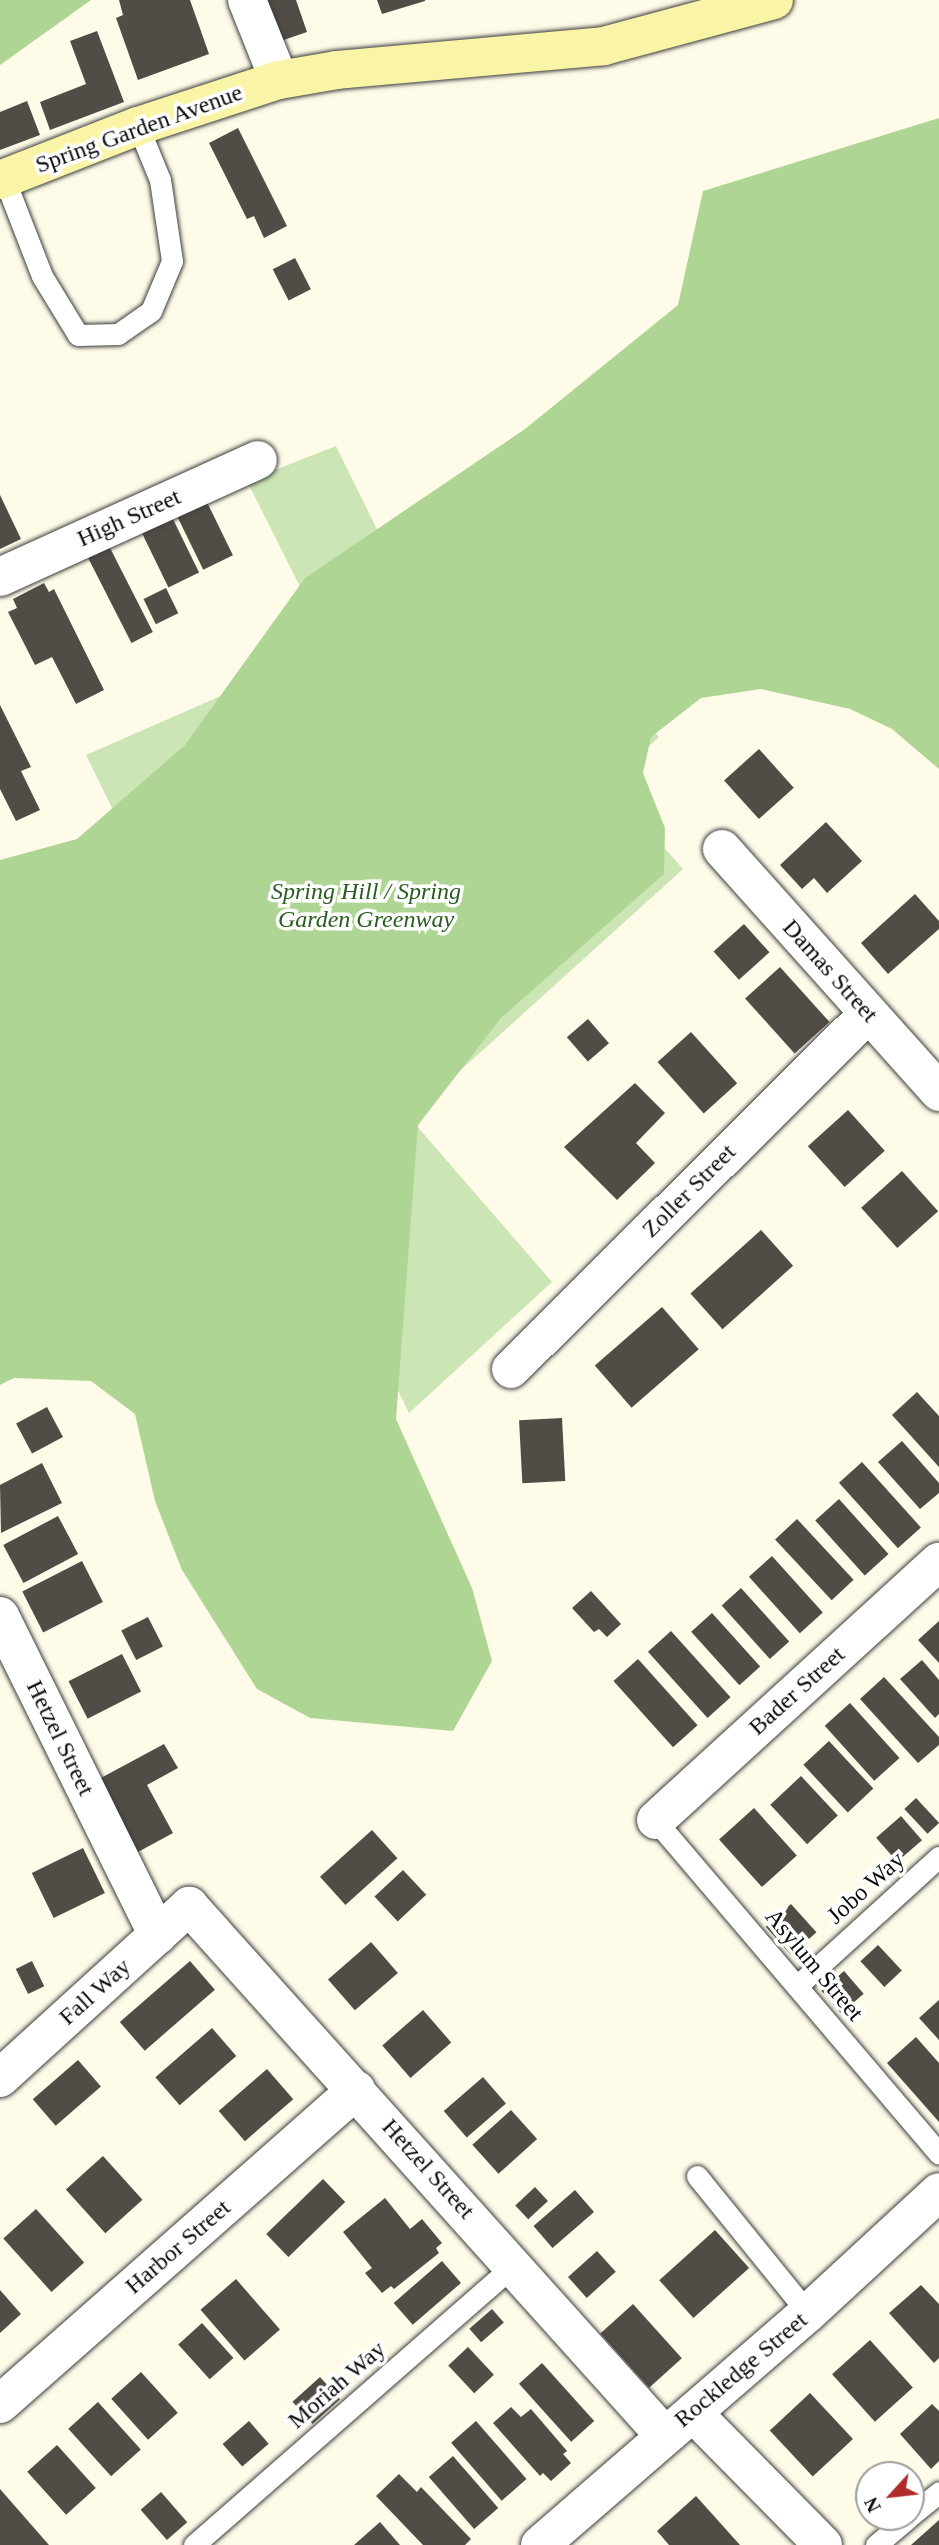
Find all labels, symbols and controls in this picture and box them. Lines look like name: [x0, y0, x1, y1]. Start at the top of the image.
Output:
street label: Spring Garden Avenue: [31, 78, 247, 180]
street label: High Street: [73, 482, 185, 554]
park label: Spring Hill / Spring Garden Greenway: [271, 878, 461, 934]
street label: Damas Street: [776, 914, 884, 1028]
street label: Zoller Street: [636, 1138, 742, 1244]
street label: Bader Street: [743, 1640, 851, 1742]
street label: Hetzel Street: [20, 1676, 100, 1800]
street label: Jobo Way: [821, 1846, 911, 1930]
street label: Asylum Street: [759, 1903, 869, 2027]
street label: Fall Way: [53, 1952, 137, 2032]
street label: Hetzel Street: [376, 2113, 480, 2225]
street label: Harbor Street: [120, 2194, 236, 2300]
street label: Rockledge Street: [669, 2306, 813, 2434]
street label: Moriah Way: [282, 2335, 392, 2435]
north arrow: [855, 2461, 925, 2531]
text: N: [860, 2494, 885, 2516]

